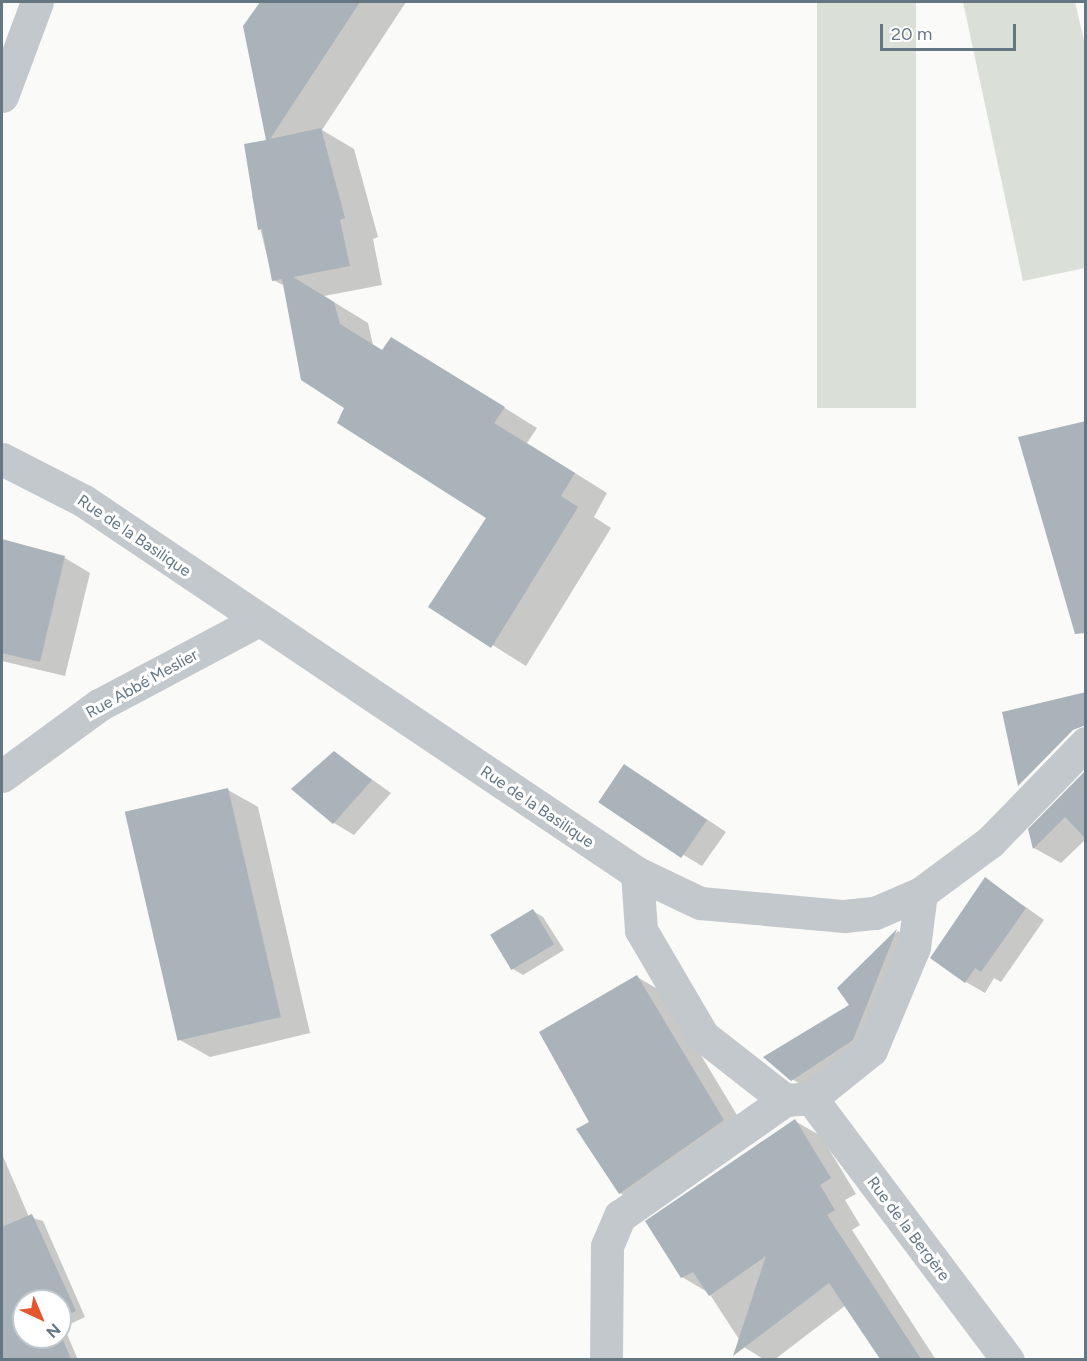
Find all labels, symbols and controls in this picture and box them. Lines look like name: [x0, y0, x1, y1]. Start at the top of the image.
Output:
scale bar: [883, 12, 1020, 50]
text: 20 m: [891, 23, 932, 45]
street label: Rue de la Basilique: [74, 491, 194, 581]
street label: Rue Abbé Meslier: [83, 645, 201, 723]
street label: Rue de la Basilique: [477, 762, 597, 852]
street label: Rue de la Bergère: [863, 1173, 953, 1285]
north arrow: [12, 1289, 72, 1349]
text: N: [42, 1320, 65, 1342]

